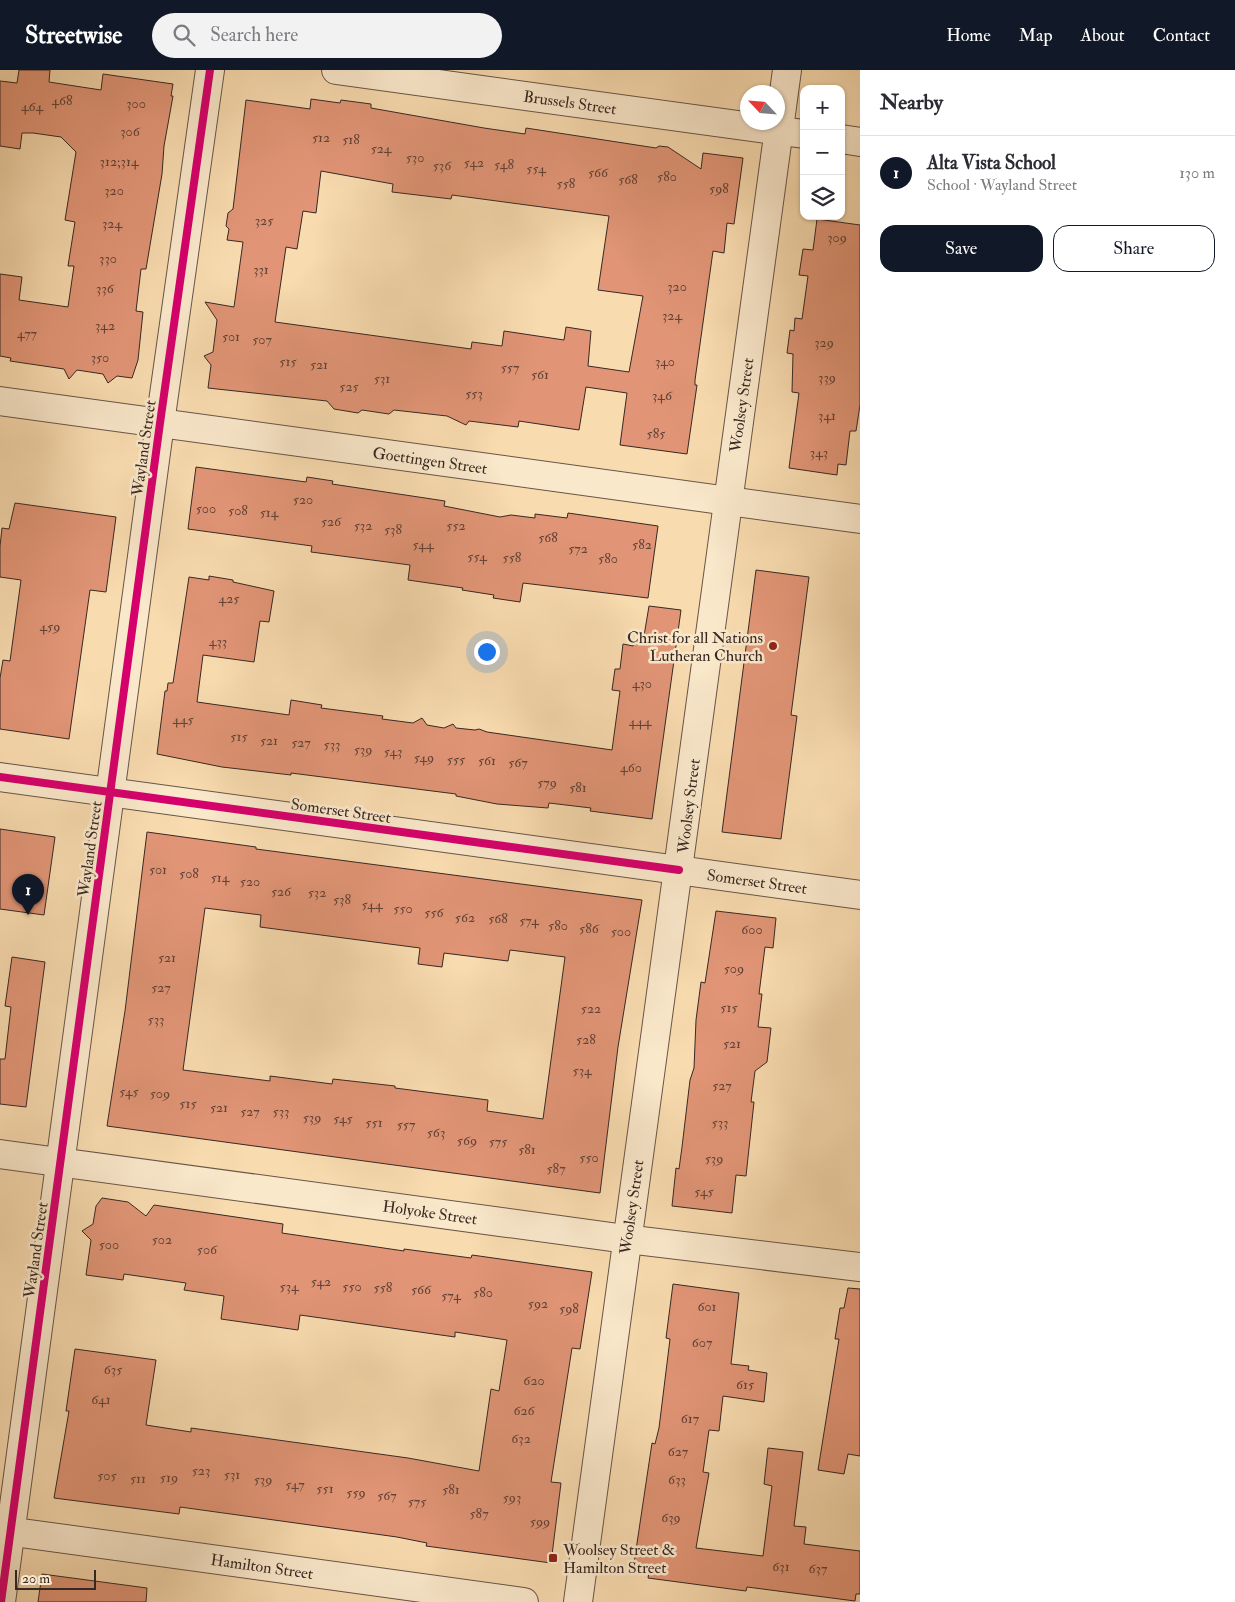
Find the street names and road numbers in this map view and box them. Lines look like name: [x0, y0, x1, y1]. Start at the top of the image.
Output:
street label: Brussels Street: [522, 87, 618, 119]
street label: Woolsey Street: [725, 357, 759, 455]
street label: Wayland Street: [127, 399, 161, 499]
street label: Goettingen Street: [371, 443, 488, 479]
street label: Woolsey Street: [673, 758, 705, 856]
street label: Somerset Street: [290, 794, 392, 828]
street label: Wayland Street: [73, 800, 107, 900]
street label: Somerset Street: [706, 865, 808, 899]
street label: Woolsey Street: [615, 1159, 649, 1257]
street label: Holyoke Street: [381, 1196, 478, 1230]
street label: Wayland Street: [19, 1201, 53, 1301]
street label: Hamilton Street: [209, 1550, 314, 1584]

